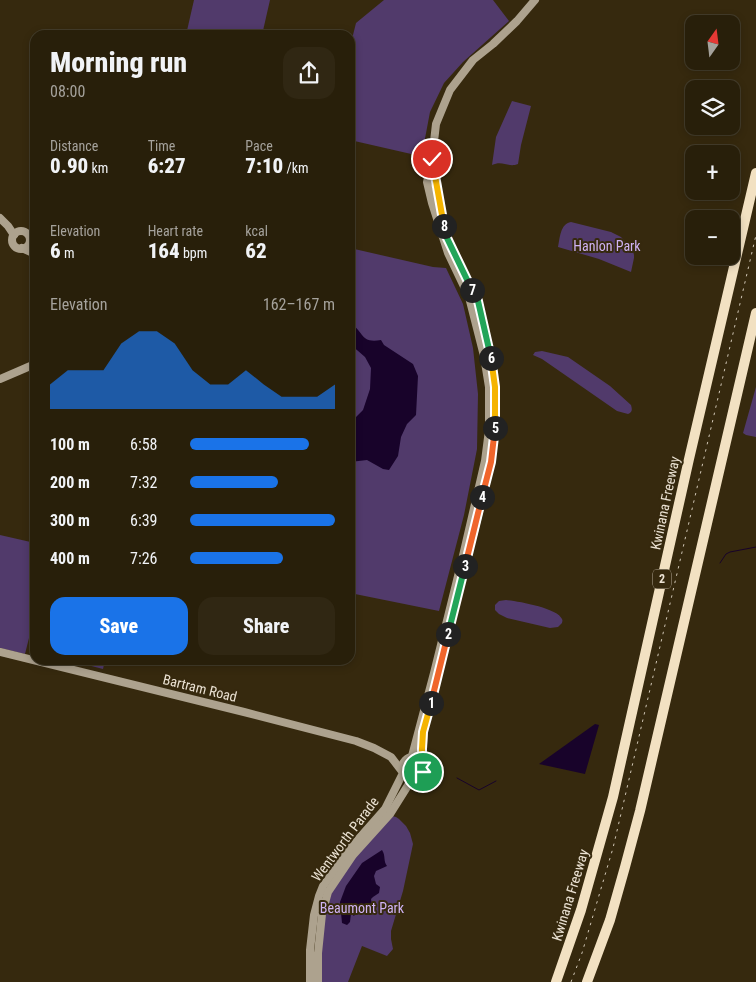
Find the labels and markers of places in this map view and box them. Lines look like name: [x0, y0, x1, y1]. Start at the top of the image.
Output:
pin: [411, 138, 453, 180]
pin: 8: [432, 214, 456, 238]
pin: 7: [460, 278, 484, 302]
pin: 6: [478, 346, 504, 370]
pin: 5: [482, 416, 508, 440]
pin: 4: [470, 484, 494, 510]
pin: 3: [452, 554, 478, 578]
pin: 2: [436, 622, 460, 646]
pin: 1: [418, 690, 444, 716]
pin: [402, 751, 444, 793]

